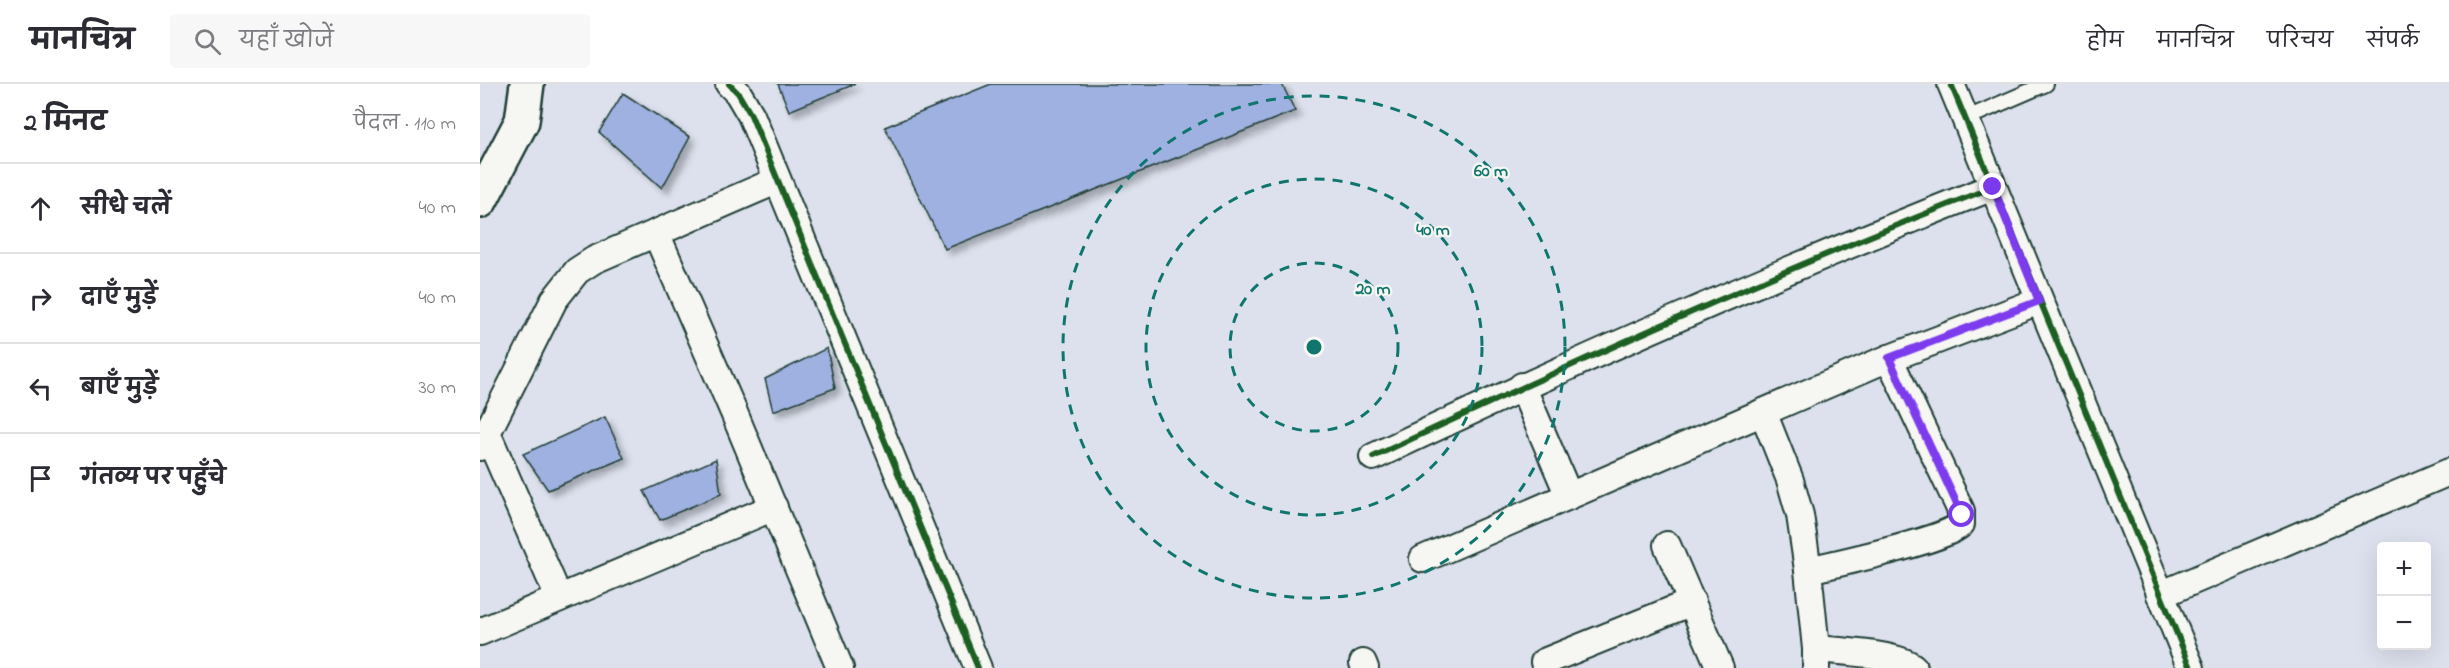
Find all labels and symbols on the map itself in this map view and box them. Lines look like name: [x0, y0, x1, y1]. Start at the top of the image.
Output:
text: 60 m: [1474, 159, 1508, 185]
route end: [1979, 173, 2005, 199]
text: 40 m: [1416, 218, 1450, 244]
text: 20 m: [1354, 277, 1391, 303]
centre of rings: [1304, 337, 1324, 357]
route start: [1948, 501, 1974, 527]

